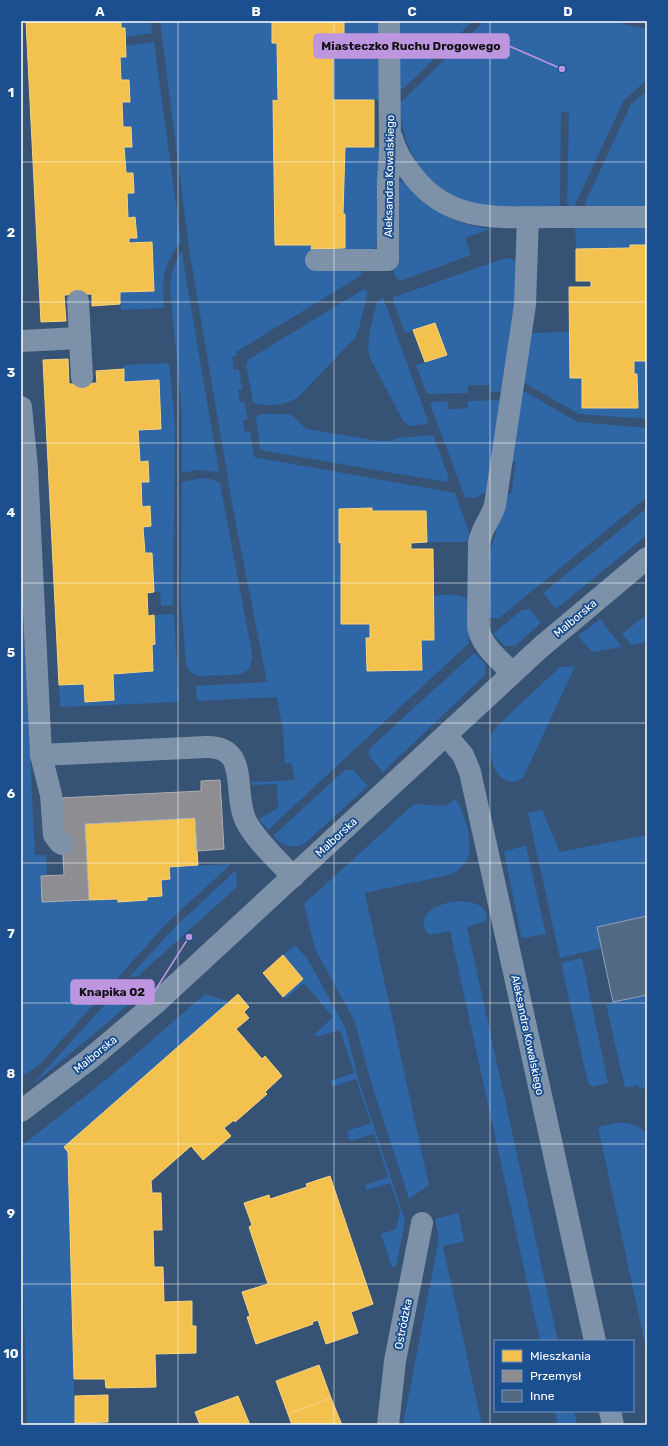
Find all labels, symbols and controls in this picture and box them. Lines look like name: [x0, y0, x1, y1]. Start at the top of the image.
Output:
text: A: [95, 4, 105, 19]
text: B: [251, 4, 261, 19]
text: C: [407, 4, 417, 19]
text: D: [563, 4, 573, 19]
callout: Miasteczko Ruchu Drogowego: [314, 34, 509, 58]
text: Miasteczko Ruchu Drogowego: [321, 39, 501, 53]
text: 1: [8, 85, 14, 100]
street label: Aleksandra Kowalskiego: [382, 115, 397, 237]
text: 2: [7, 225, 15, 240]
text: 3: [7, 365, 16, 380]
text: 4: [7, 505, 16, 520]
street label: Malborska: [551, 597, 599, 640]
text: 5: [7, 645, 15, 660]
text: 6: [7, 786, 16, 801]
street label: Malborska: [313, 815, 360, 860]
text: 7: [7, 926, 15, 941]
street label: Aleksandra Kowalskiego: [508, 974, 547, 1096]
callout: Knapika 02: [71, 980, 154, 1004]
text: Knapika 02: [79, 985, 145, 999]
street label: Malborska: [71, 1033, 120, 1076]
text: 8: [7, 1066, 16, 1081]
text: 9: [7, 1206, 15, 1221]
street label: Ostródzka: [392, 1298, 415, 1351]
legend: [494, 1340, 634, 1412]
text: 10: [3, 1346, 19, 1361]
text: Mieszkania: [530, 1349, 591, 1363]
text: Przemysł: [530, 1369, 582, 1383]
text: Inne: [530, 1389, 555, 1403]

